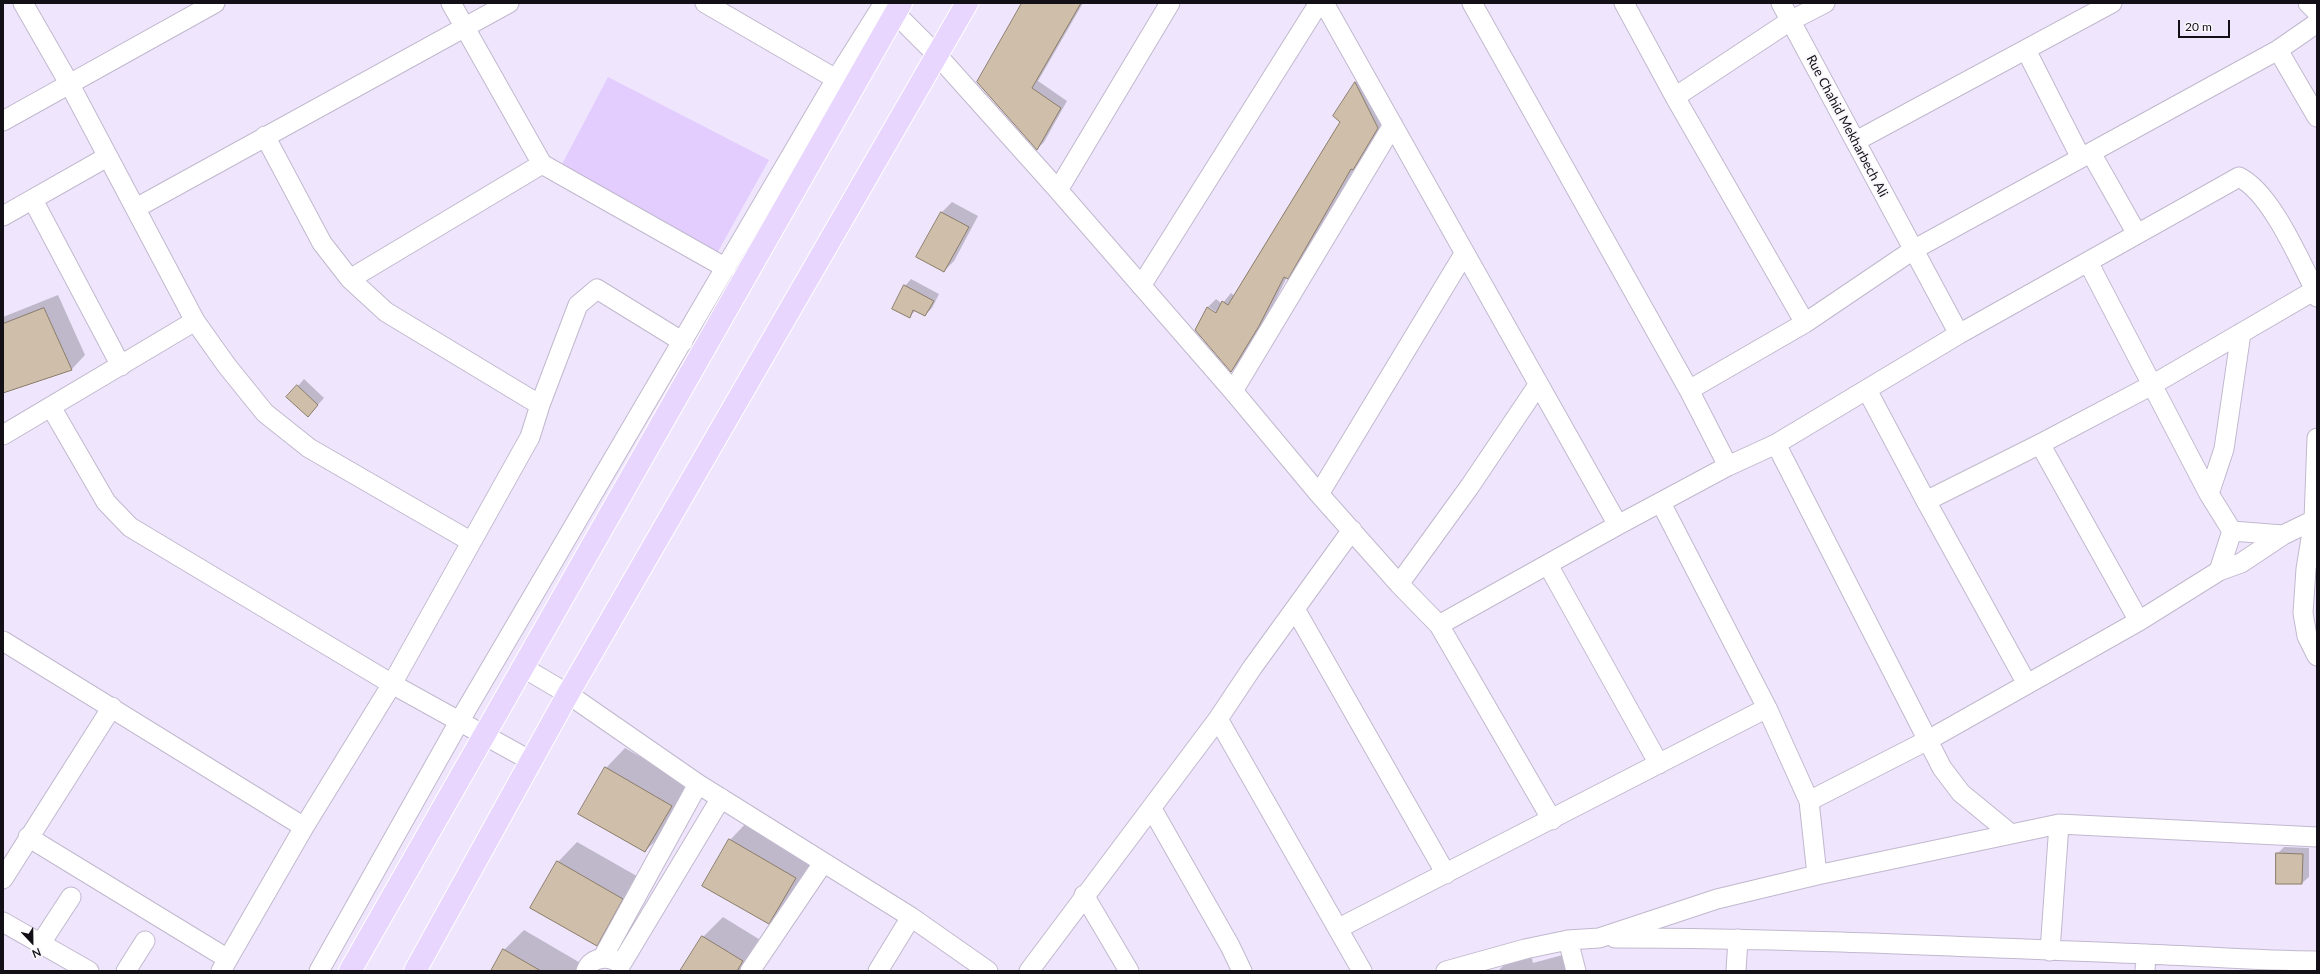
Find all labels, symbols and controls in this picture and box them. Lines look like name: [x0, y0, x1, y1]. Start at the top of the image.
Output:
scale bar: [2180, 12, 2232, 38]
text: 20 m: [2185, 19, 2212, 34]
street label: Rue Chahid Mekharbech Ali: [1803, 52, 1891, 200]
north arrow: [12, 922, 52, 962]
text: N: [30, 946, 43, 961]

